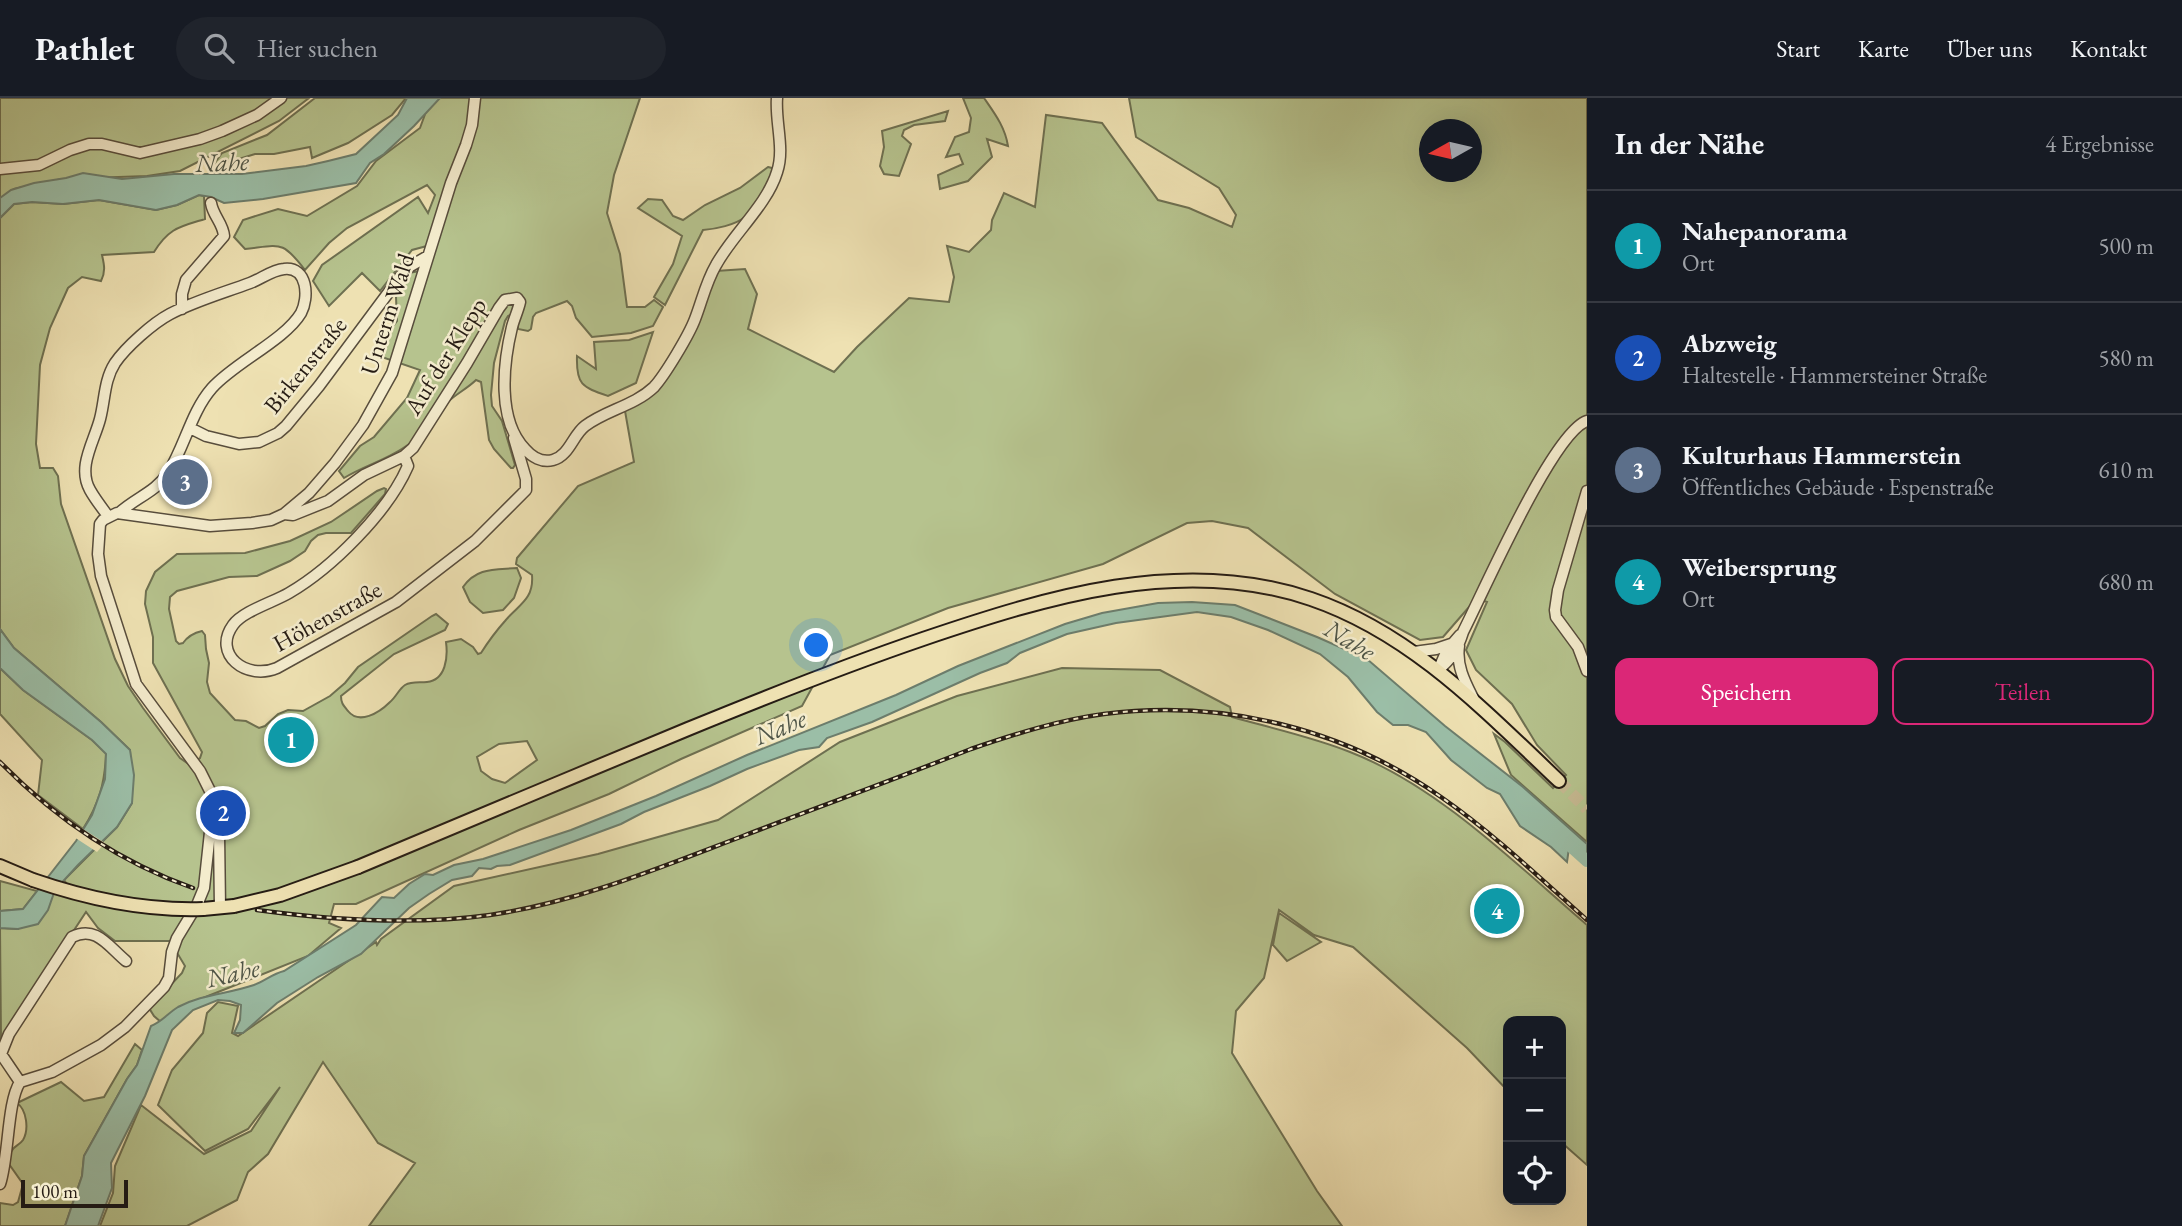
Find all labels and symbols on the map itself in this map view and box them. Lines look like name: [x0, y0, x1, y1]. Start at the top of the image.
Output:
north arrow: [1419, 119, 1482, 182]
water label: Nahe: [193, 144, 251, 180]
street label: Unterm Wald: [353, 249, 421, 379]
street label: Auf der Klepp: [396, 292, 493, 421]
street label: Birkenstraße: [257, 310, 353, 420]
pin: 3: [162, 456, 208, 508]
street label: Höhenstraße: [267, 573, 387, 659]
water label: Nahe: [1317, 611, 1383, 669]
your location: [799, 628, 833, 662]
water label: Nahe: [748, 701, 812, 753]
pin: 1: [268, 714, 314, 766]
pin: 2: [200, 787, 246, 839]
pin: 4: [1474, 885, 1520, 937]
water label: Nahe: [202, 950, 264, 996]
scale bar: [21, 1177, 128, 1209]

